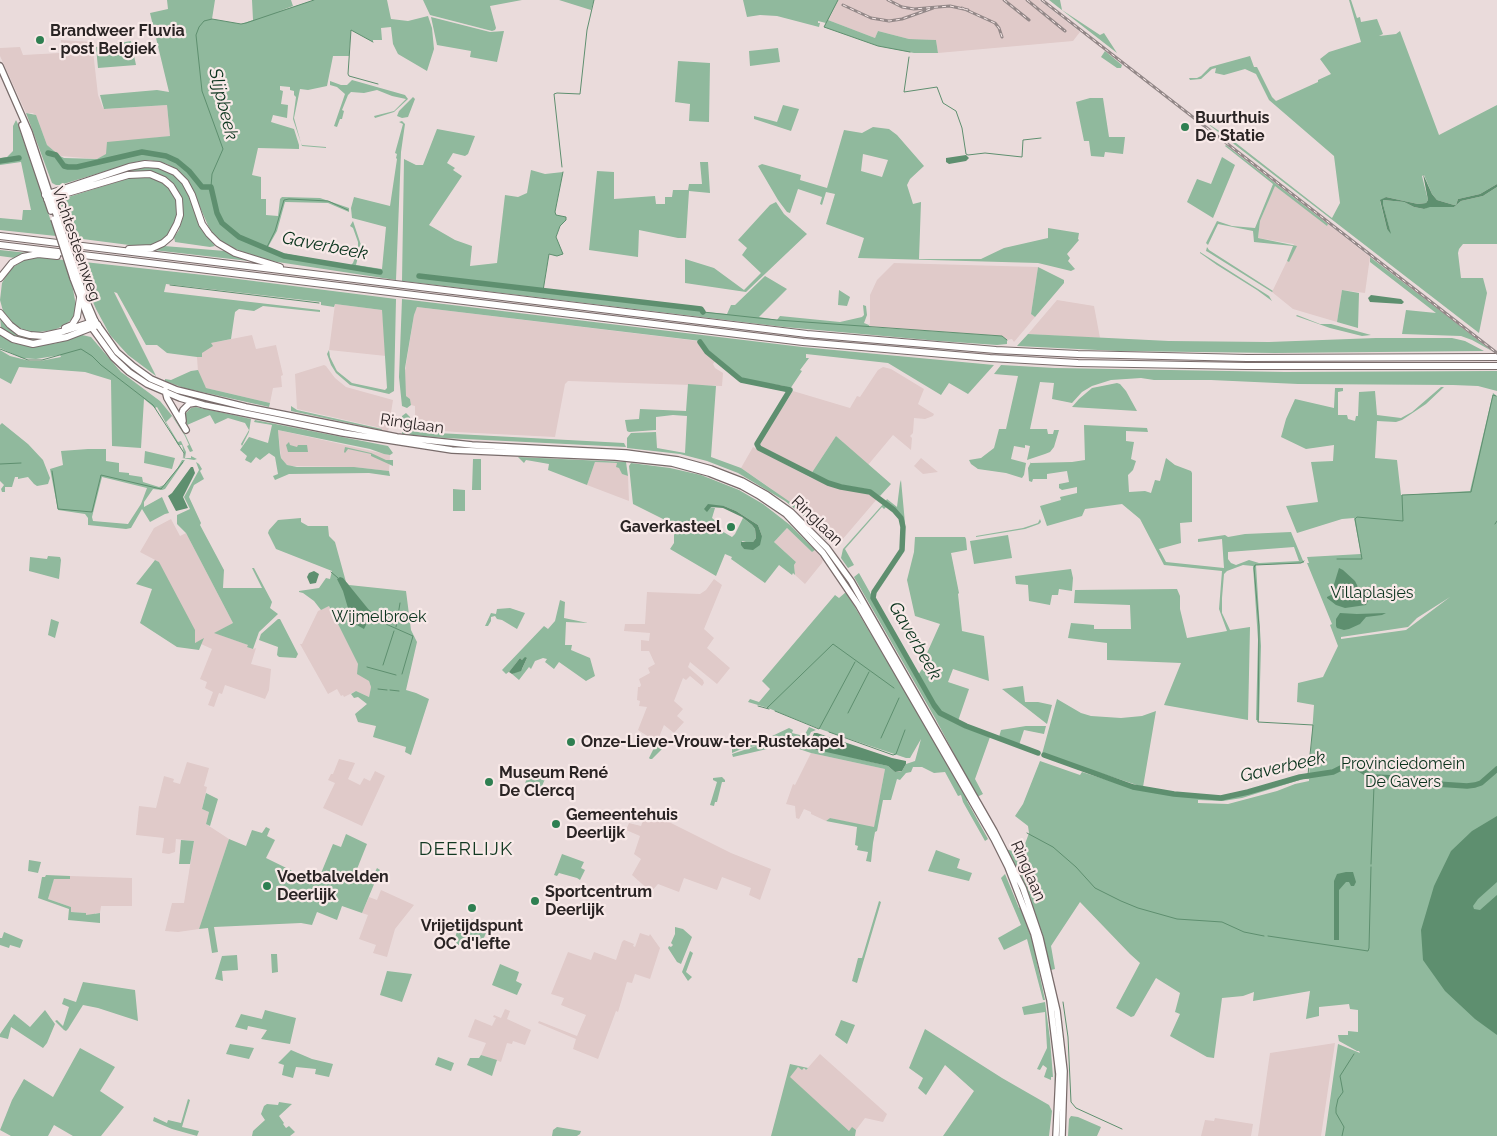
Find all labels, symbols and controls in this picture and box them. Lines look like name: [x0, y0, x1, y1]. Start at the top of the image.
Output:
place label: Brandweer Fluvia - post Belgiek: [50, 21, 185, 59]
marker: Brandweer Fluvia - post Belgiek: [34, 34, 46, 46]
water label: Slijpbeek: [204, 66, 242, 142]
place label: Buurthuis De Statie: [1195, 108, 1269, 146]
marker: Buurthuis De Statie: [1179, 121, 1191, 133]
street label: Vichtesteenweg: [47, 184, 105, 304]
water label: Gaverbeek: [280, 227, 370, 265]
street label: Ringlaan: [379, 410, 445, 438]
street label: Ringlaan: [787, 492, 847, 550]
place label: Gaverkasteel: [620, 517, 721, 537]
marker: Gaverkasteel: [725, 521, 737, 533]
park label: Villaplasjes: [1330, 583, 1414, 603]
water label: Gaverbeek: [884, 598, 946, 684]
park label: Wijmelbroek: [332, 607, 426, 627]
place label: Onze-Lieve-Vrouw-ter-Rustekapel: [581, 732, 844, 752]
marker: Onze-Lieve-Vrouw-ter-Rustekapel: [565, 736, 577, 748]
water label: Gaverbeek: [1238, 747, 1328, 787]
park label: Provinciedomein De Gavers: [1341, 754, 1465, 792]
place label: Museum René De Clercq: [499, 763, 608, 801]
marker: Museum René De Clercq: [483, 776, 495, 788]
place label: Gemeentehuis Deerlijk: [566, 805, 678, 843]
marker: Gemeentehuis Deerlijk: [550, 818, 562, 830]
district label: DEERLIJK: [418, 838, 514, 860]
street label: Ringlaan: [1006, 838, 1050, 904]
place label: Voetbalvelden Deerlijk: [277, 867, 389, 905]
marker: Voetbalvelden Deerlijk: [261, 880, 273, 892]
place label: Sportcentrum Deerlijk: [545, 882, 652, 920]
marker: Sportcentrum Deerlijk: [529, 895, 541, 907]
marker: Vrijetijdspunt OC d'Iefte: [466, 902, 478, 914]
place label: Vrijetijdspunt OC d'Iefte: [421, 916, 523, 954]

